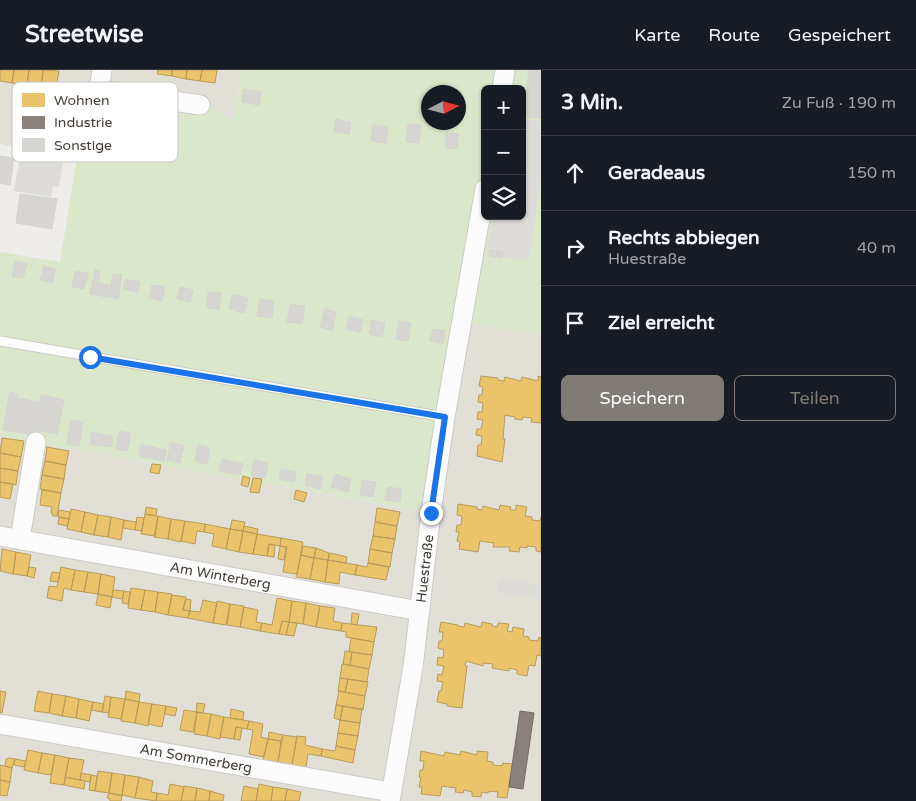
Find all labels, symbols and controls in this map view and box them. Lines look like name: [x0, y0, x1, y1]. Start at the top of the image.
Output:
text: Streetwise: [25, 20, 144, 49]
text: Karte: [634, 24, 680, 46]
text: Route: [708, 24, 760, 46]
text: Gespeichert: [788, 24, 891, 46]
legend: [12, 82, 178, 162]
north arrow: [421, 85, 466, 130]
map controls: [481, 85, 526, 220]
button: +: [481, 85, 526, 130]
text: 3 Min.: [561, 90, 623, 115]
text: Wohnen: [54, 92, 110, 109]
text: Zu Fuß · 190 m: [782, 93, 896, 113]
text: Industrie: [54, 114, 113, 131]
button: −: [481, 130, 526, 175]
text: Sonstige: [54, 137, 112, 154]
icon: ahead: [561, 159, 589, 187]
text: Geradeaus: [608, 162, 705, 184]
text: 150 m: [847, 163, 896, 183]
button: layers: [481, 175, 526, 220]
text: Rechts abbiegen: [608, 227, 760, 249]
icon: right: [561, 234, 589, 262]
text: 40 m: [857, 238, 896, 258]
text: Huestraße: [608, 249, 686, 269]
icon: arrive: [561, 309, 589, 337]
text: Ziel erreicht: [608, 312, 715, 334]
route start: [79, 346, 102, 369]
button: Speichern: [561, 375, 724, 421]
button: Teilen: [734, 375, 896, 421]
route end: [420, 502, 443, 525]
street label: Huestraße: [412, 534, 437, 604]
street label: Am Winterberg: [169, 558, 272, 593]
street label: Am Sommerberg: [139, 740, 254, 776]

